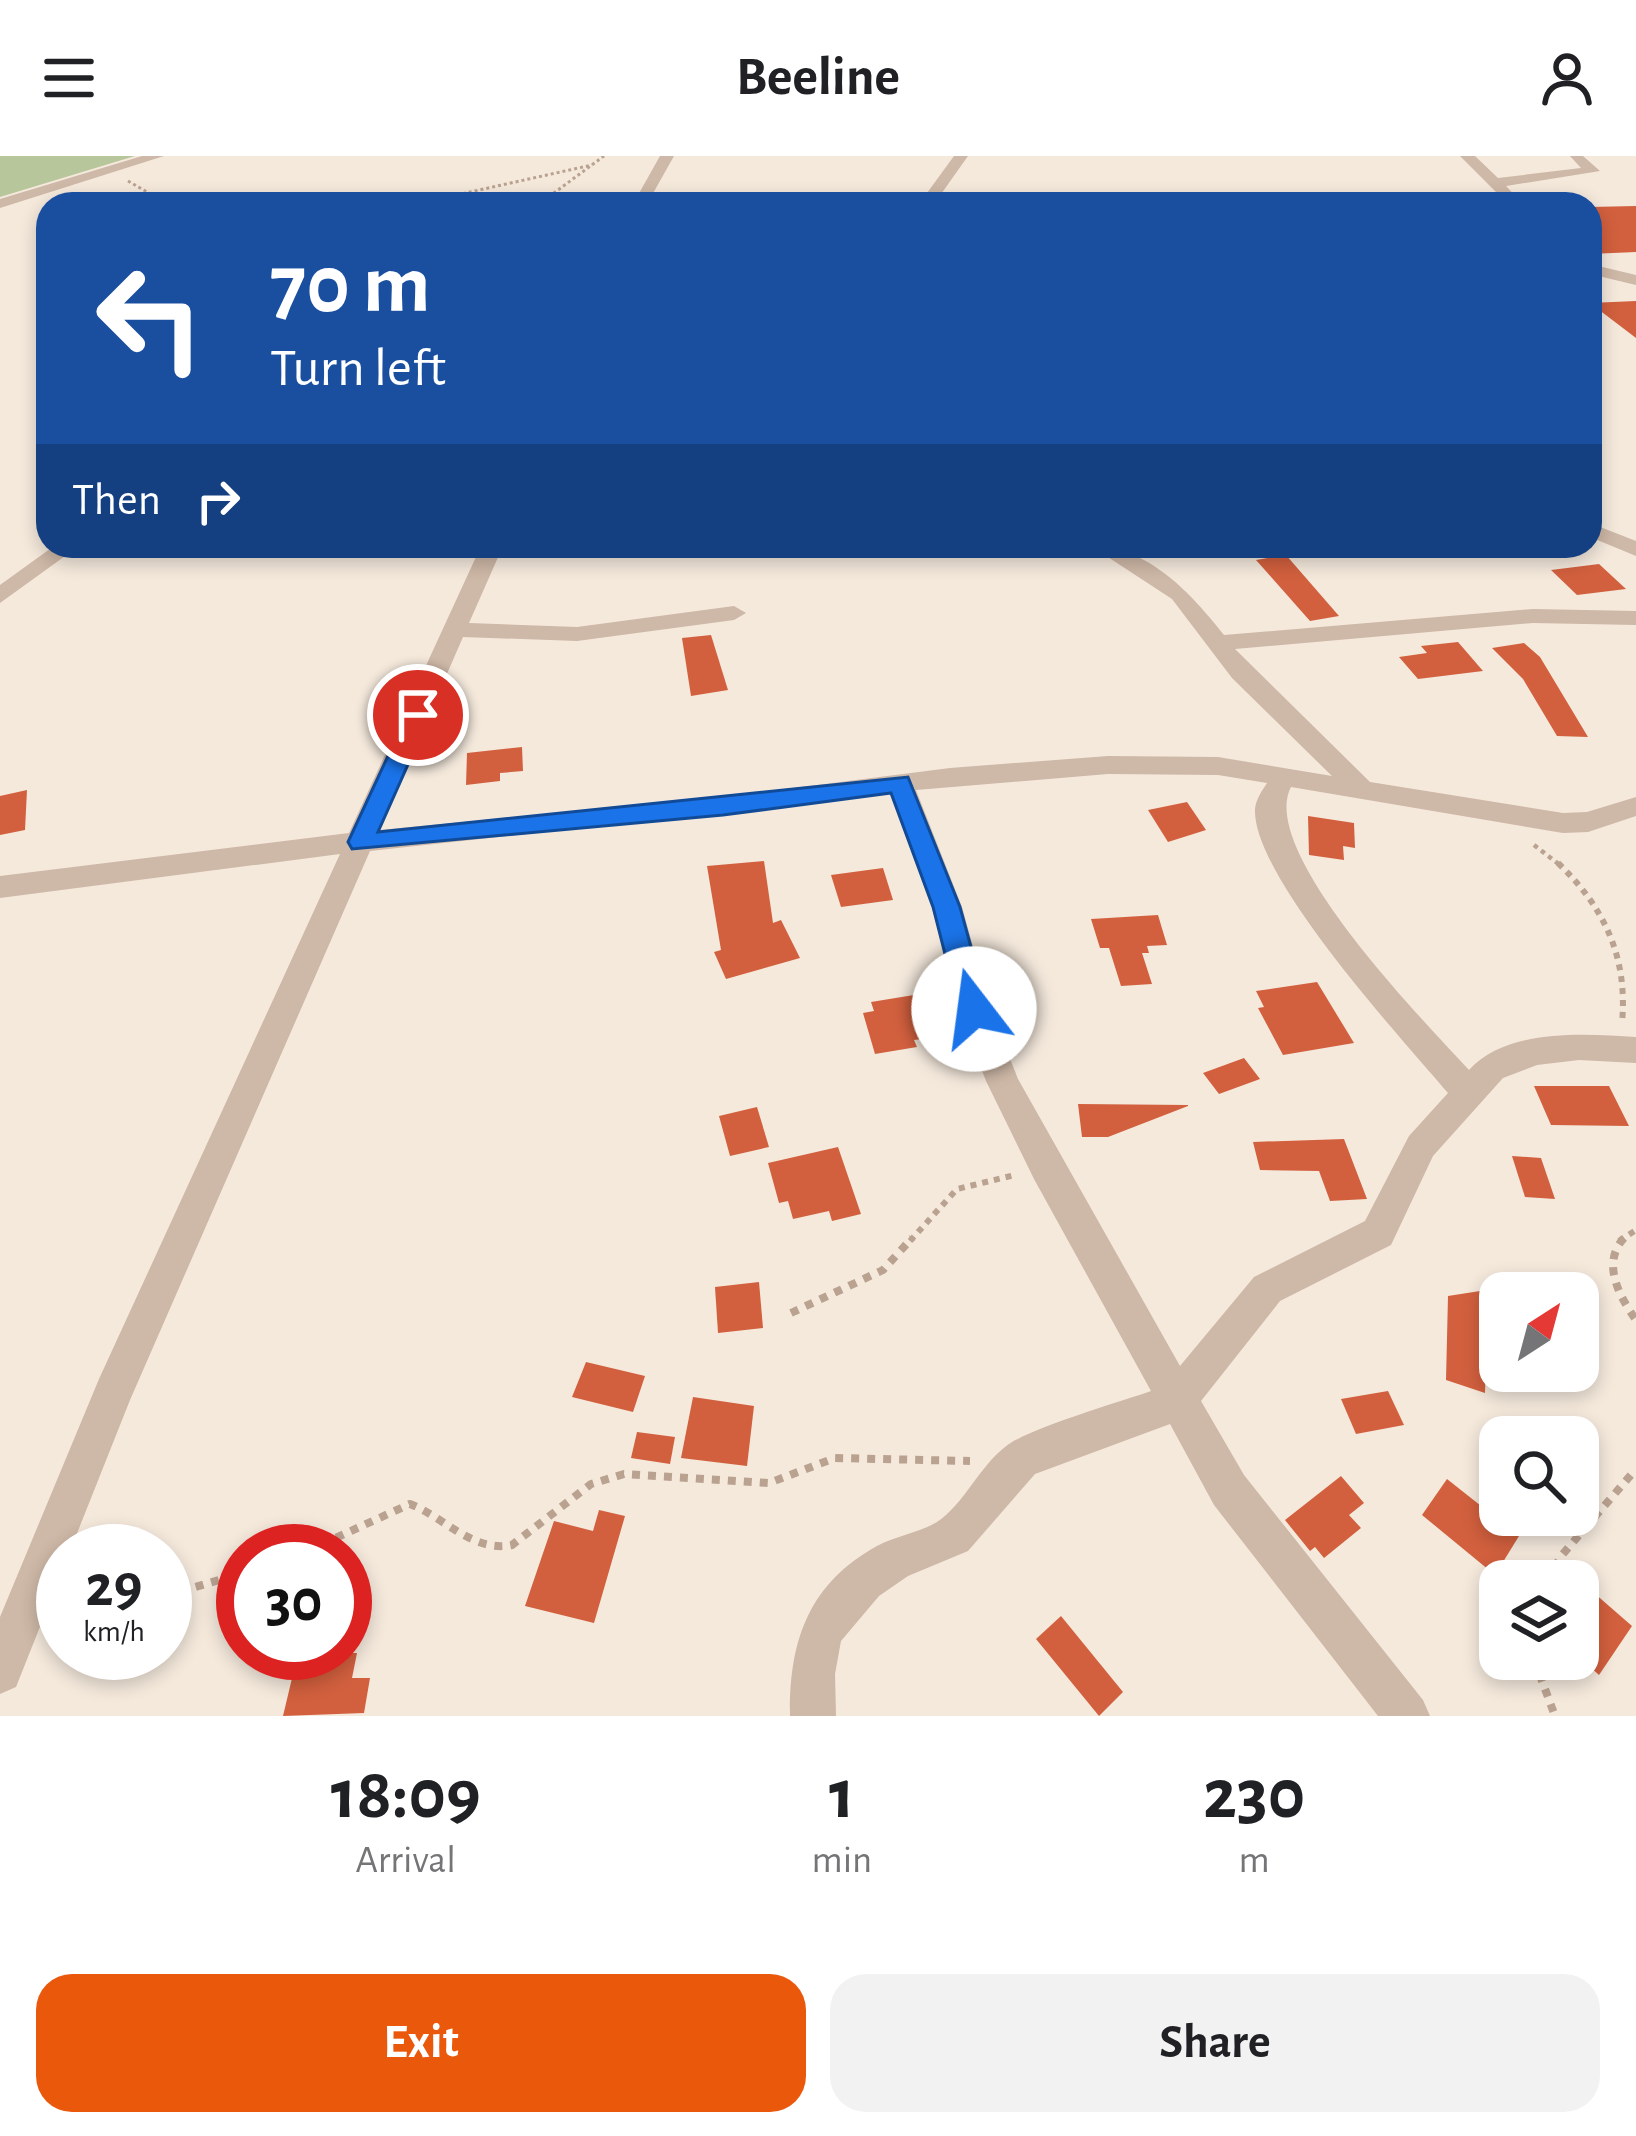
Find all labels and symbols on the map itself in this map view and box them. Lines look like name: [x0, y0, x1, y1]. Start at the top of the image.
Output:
pin: [367, 664, 469, 766]
position arrow: [911, 946, 1037, 1072]
north arrow: [1479, 1272, 1599, 1392]
speed limit sign: 30: [216, 1524, 372, 1680]

